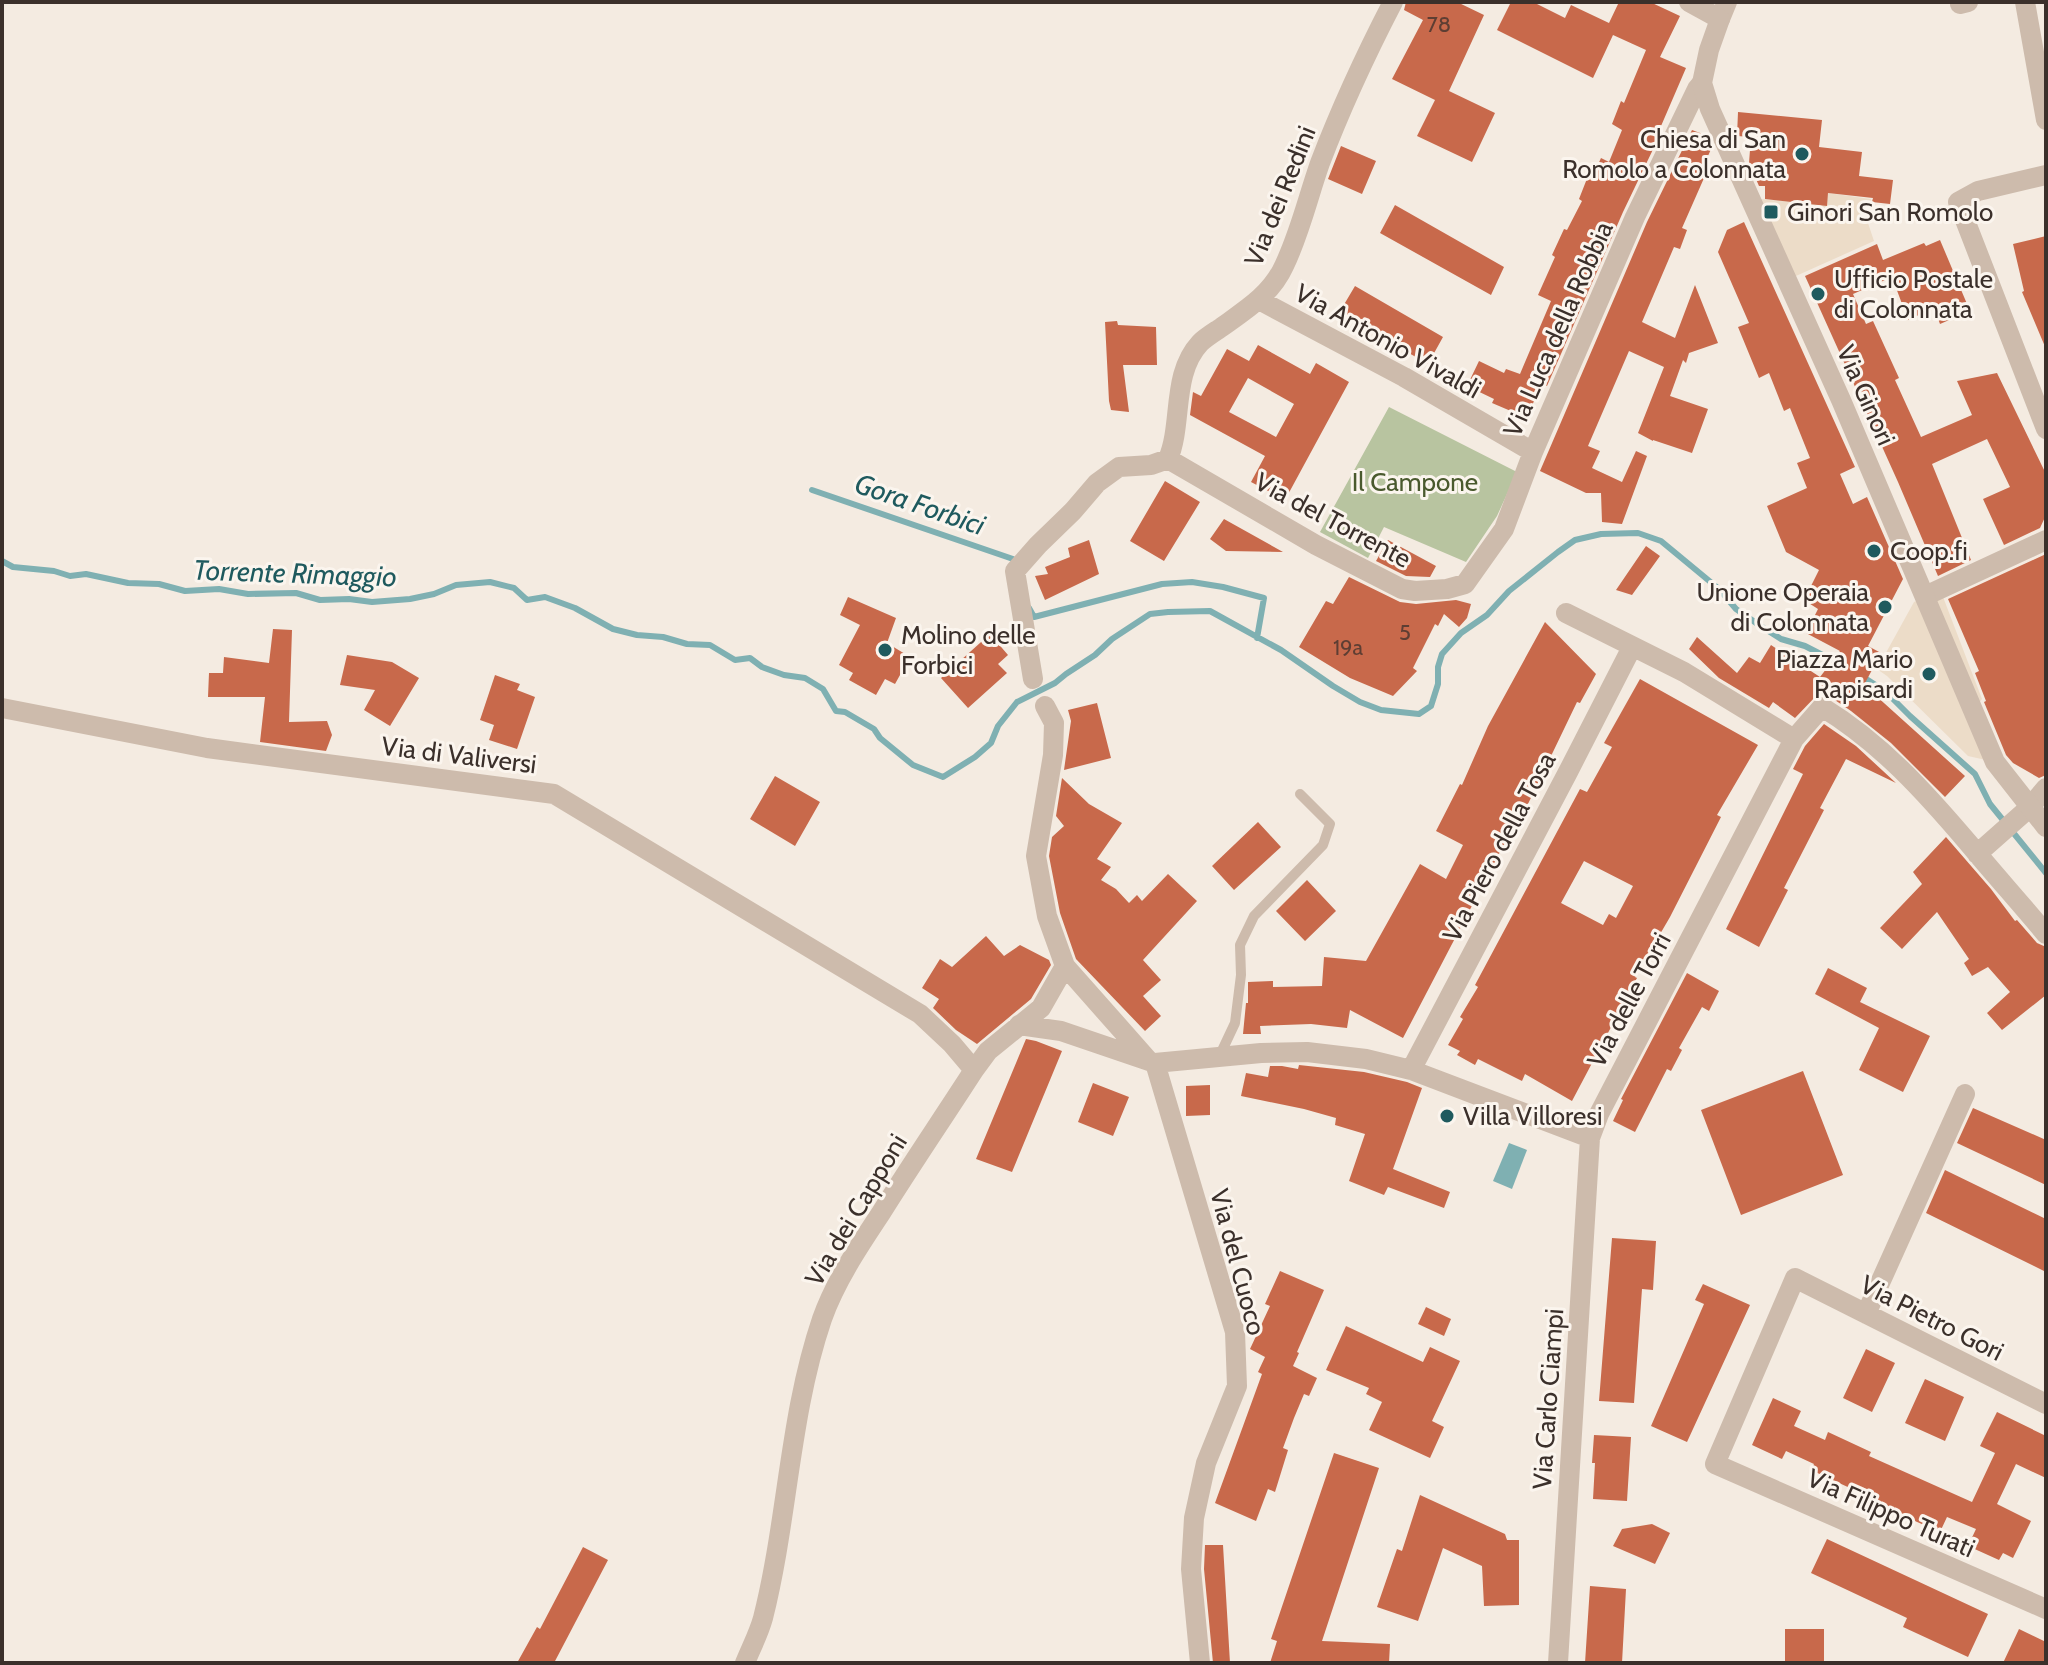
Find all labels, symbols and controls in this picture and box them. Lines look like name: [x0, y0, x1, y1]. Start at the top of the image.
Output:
house number: 78: [1427, 11, 1451, 38]
street label: Via dei Redini: [1237, 121, 1323, 271]
place label: Chiesa di San Romolo a Colonnata: [1562, 123, 1787, 185]
marker: Chiesa di San Romolo a Colonnata: [1793, 145, 1811, 163]
place label: Ginori San Romolo: [1787, 196, 1993, 228]
marker: Ginori San Romolo: [1762, 203, 1780, 221]
street label: Via Luca della Robbia: [1496, 216, 1620, 442]
place label: Ufficio Postale di Colonnata: [1834, 263, 1993, 325]
street label: Via Antonio Vivaldi: [1289, 277, 1487, 405]
marker: Ufficio Postale di Colonnata: [1809, 285, 1827, 303]
street label: Via Ginori: [1830, 340, 1902, 450]
street label: Via del Torrente: [1249, 465, 1417, 575]
water label: Gora Forbici: [851, 466, 990, 542]
park label: Il Campone: [1352, 466, 1478, 498]
place label: Coop.fi: [1890, 535, 1968, 567]
marker: Coop.fi: [1865, 542, 1883, 560]
water label: Torrente Rimaggio: [193, 552, 397, 594]
place label: Unione Operaia di Colonnata: [1696, 576, 1870, 638]
marker: Unione Operaia di Colonnata: [1876, 598, 1894, 616]
place label: Molino delle Forbici: [901, 619, 1036, 681]
house number: 5: [1399, 619, 1411, 646]
house number: 19a: [1333, 634, 1364, 661]
marker: Molino delle Forbici: [876, 641, 894, 659]
place label: Piazza Mario Rapisardi: [1776, 643, 1913, 705]
marker: Piazza Mario Rapisardi: [1920, 665, 1938, 683]
street label: Via di Valiversi: [380, 730, 538, 780]
street label: Via Piero della Tosa: [1436, 746, 1563, 947]
street label: Via delle Torri: [1580, 927, 1678, 1073]
place label: Villa Villoresi: [1463, 1100, 1603, 1132]
marker: Villa Villoresi: [1438, 1107, 1456, 1125]
street label: Via dei Capponi: [798, 1128, 914, 1292]
street label: Via del Cuoco: [1203, 1185, 1273, 1339]
street label: Via Pietro Gori: [1855, 1268, 2009, 1368]
street label: Via Carlo Ciampi: [1526, 1307, 1570, 1491]
street label: Via Filippo Turati: [1802, 1462, 1980, 1564]

